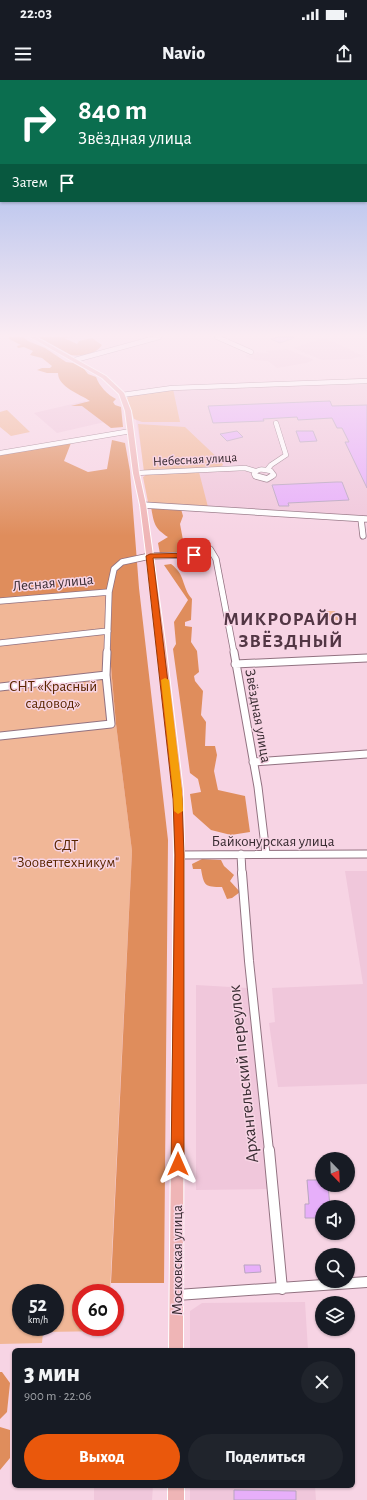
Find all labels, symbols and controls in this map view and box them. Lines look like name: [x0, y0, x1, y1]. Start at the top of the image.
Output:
text: 22:03: [20, 6, 52, 21]
icon: menu: [12, 43, 34, 65]
icon: share: [333, 43, 355, 65]
text: Navio: [162, 45, 205, 63]
icon: right: [12, 96, 64, 148]
text: 840 m: [78, 97, 147, 125]
text: Звёздная улица: [78, 130, 192, 148]
icon: arrive: [56, 172, 78, 194]
text: Затем: [12, 175, 48, 190]
street label: Небесная улица: [152, 451, 238, 469]
pin: [177, 538, 211, 572]
icon: arrive: [183, 544, 205, 566]
street label: Лесная улица: [12, 572, 94, 594]
district label: МИКРОРАЙОН ЗВЁЗДНЫЙ: [224, 609, 358, 651]
street label: Звёздная улица: [242, 668, 274, 764]
park label: СНТ «Красный садовод»: [9, 679, 97, 711]
street label: Байконурская улица: [211, 834, 335, 849]
park label: СДТ "Зооветтехникум": [13, 838, 119, 870]
street label: Архангельский переулок: [226, 983, 262, 1164]
position arrow: [157, 1143, 199, 1185]
north arrow: [315, 1152, 355, 1192]
map controls: [315, 1152, 355, 1336]
button: sound: [315, 1200, 355, 1240]
street label: Московская улица: [170, 1205, 185, 1315]
button: search: [315, 1248, 355, 1288]
speed limit sign: 60: [72, 1284, 124, 1336]
text: 52: [29, 1295, 47, 1315]
button: layers: [315, 1296, 355, 1336]
text: km/h: [28, 1315, 48, 1325]
button: close: [301, 1361, 343, 1403]
text: 3 мин: [24, 1362, 80, 1386]
text: 900 m · 22:06: [24, 1390, 91, 1403]
button: Выход: [24, 1434, 180, 1480]
button: Поделиться: [188, 1434, 343, 1480]

